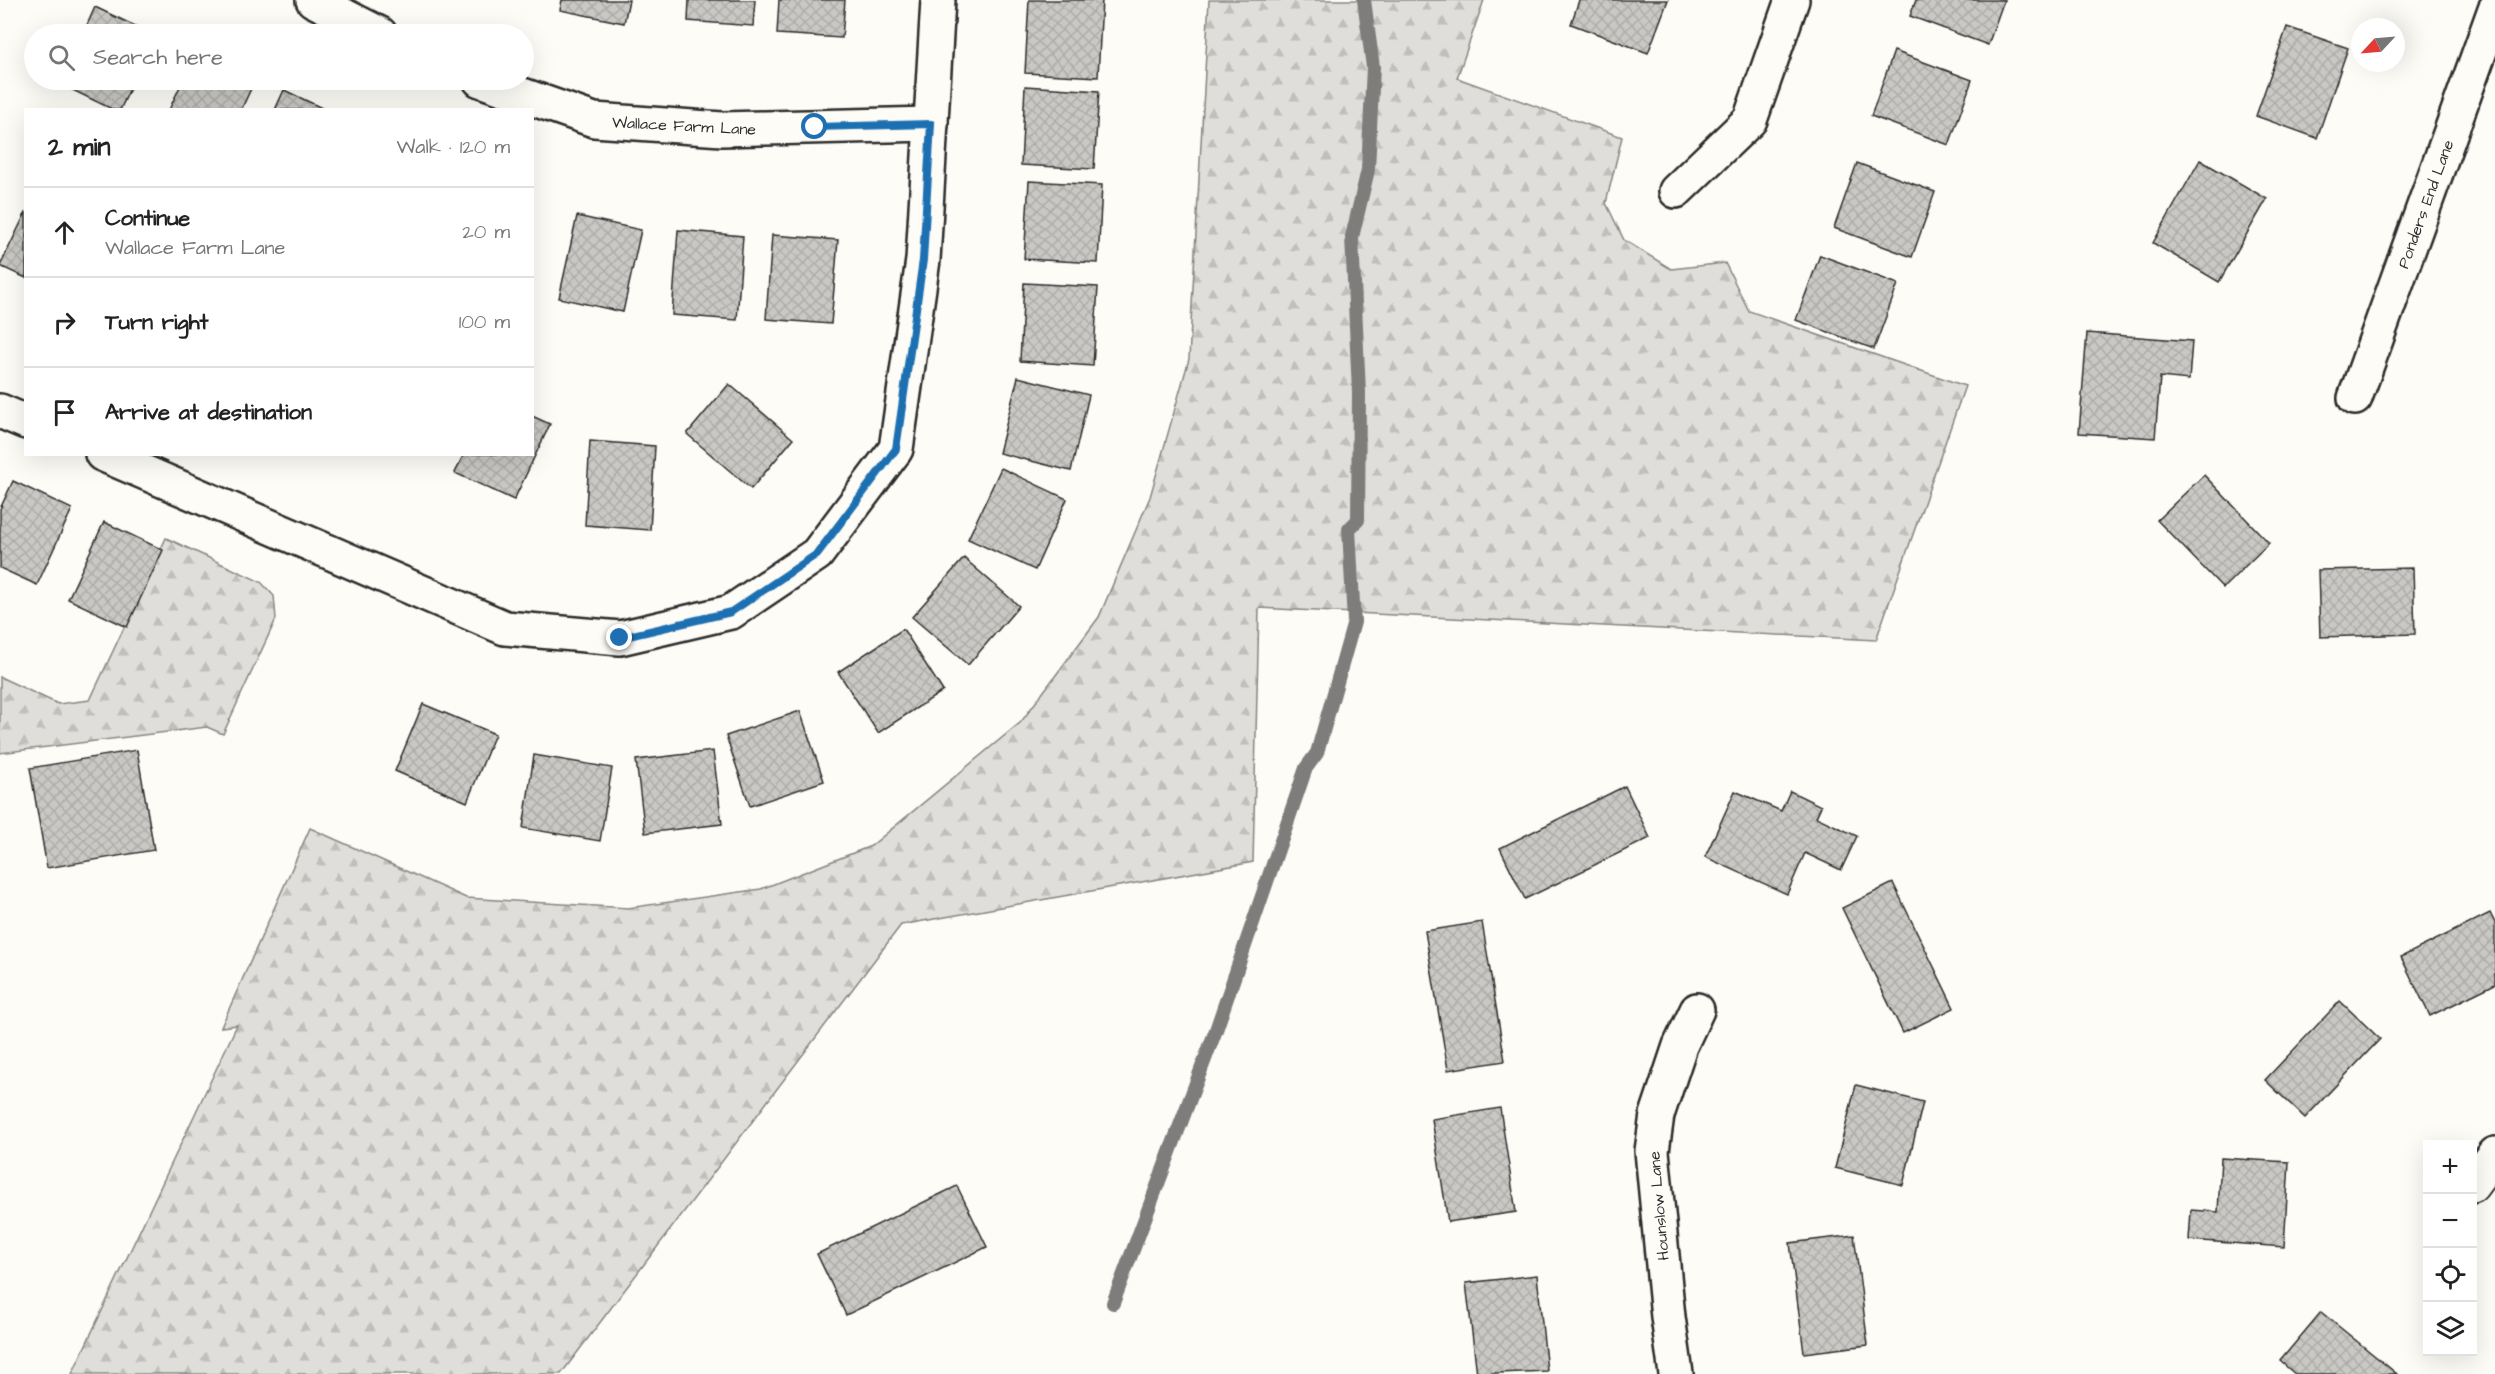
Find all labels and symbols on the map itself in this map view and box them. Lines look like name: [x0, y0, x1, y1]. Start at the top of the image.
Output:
north arrow: [2351, 18, 2405, 72]
street label: Wallace Farm Lane: [611, 111, 757, 141]
route start: [801, 113, 827, 139]
street label: Ponders End Lane: [2392, 137, 2460, 272]
route end: [606, 624, 632, 650]
street label: Hounslow Lane: [1643, 1150, 1675, 1261]

